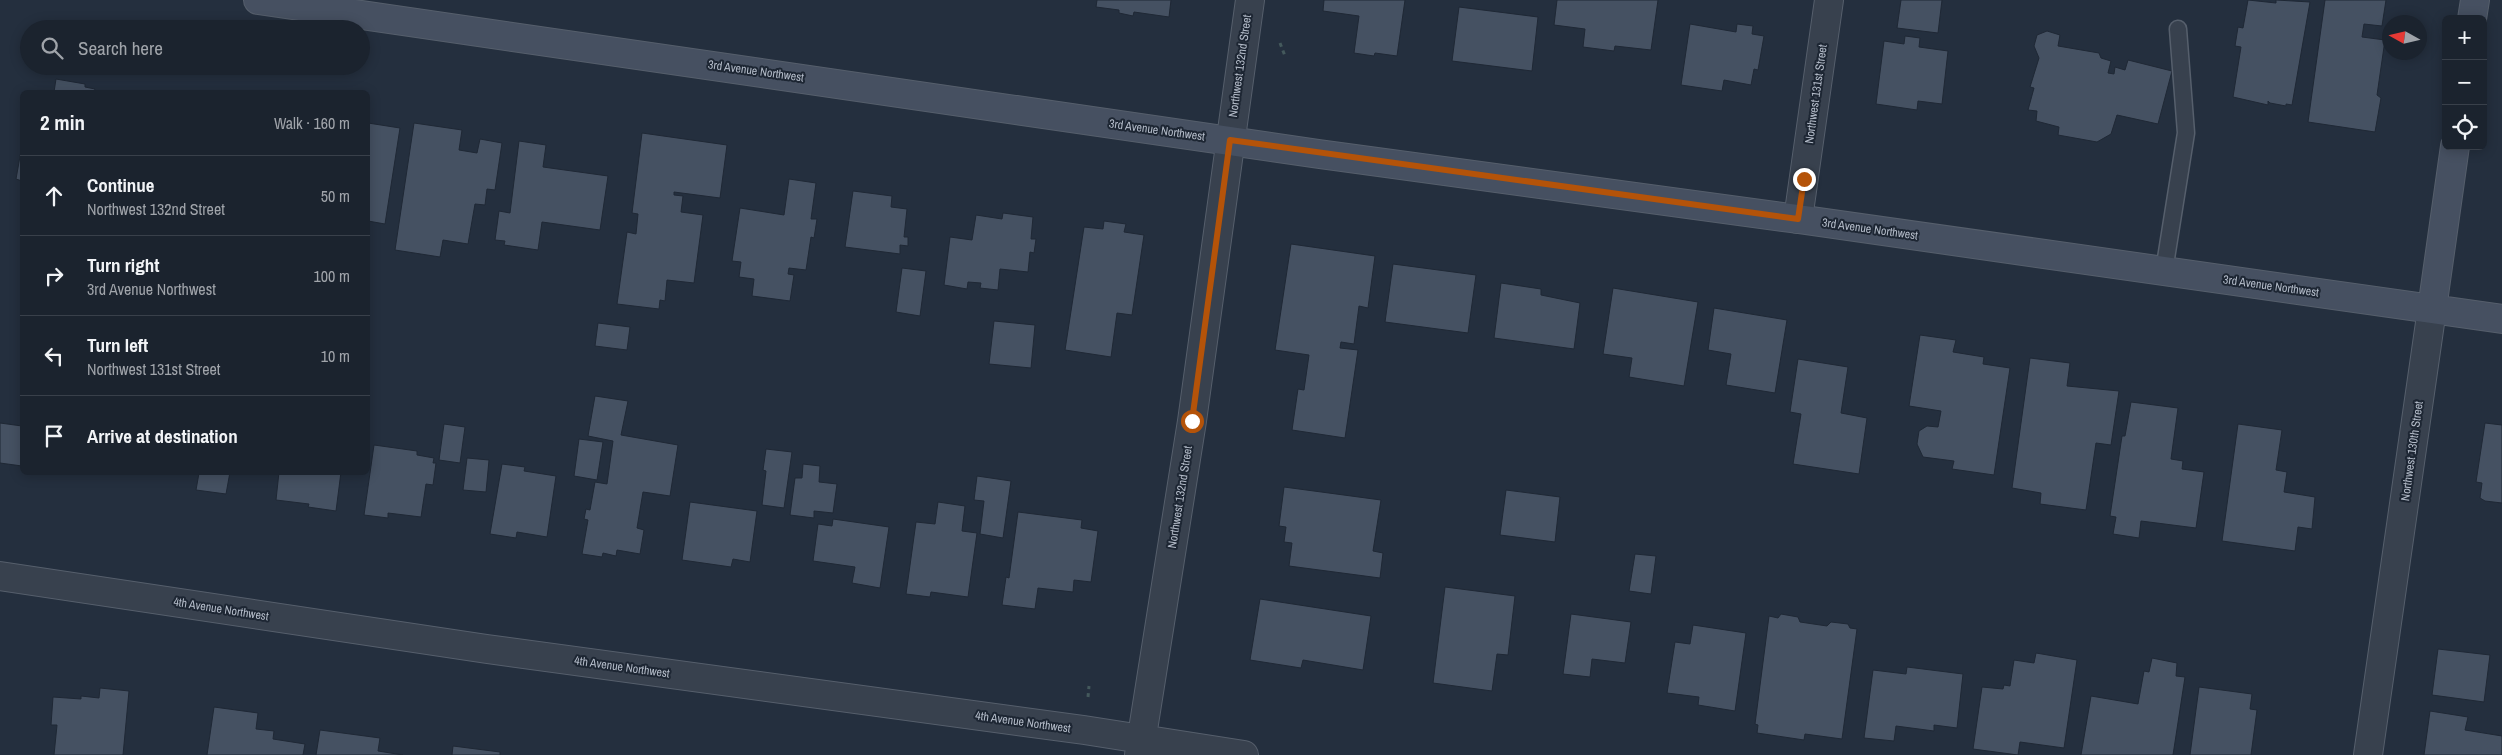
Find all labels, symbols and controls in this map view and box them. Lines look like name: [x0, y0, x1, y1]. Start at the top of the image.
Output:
street label: Northwest 132nd Street: [1225, 13, 1255, 118]
north arrow: [2382, 15, 2427, 60]
map controls: [2442, 15, 2487, 150]
button: +: [2442, 15, 2487, 60]
search box: [20, 20, 370, 75]
icon: search: [38, 34, 66, 62]
text: Search here: [78, 35, 163, 61]
street label: Northwest 131st Street: [1801, 43, 1831, 145]
street label: 3rd Avenue Northwest: [707, 56, 805, 86]
button: −: [2442, 60, 2487, 105]
button: locate: [2442, 105, 2487, 150]
text: 2 min: [40, 108, 85, 137]
text: Walk · 160 m: [274, 112, 350, 134]
street label: 3rd Avenue Northwest: [1108, 115, 1206, 145]
route end: [1793, 168, 1816, 191]
text: Continue: [87, 172, 155, 198]
icon: ahead: [40, 182, 68, 210]
text: 50 m: [321, 185, 350, 207]
text: Northwest 132nd Street: [87, 198, 225, 220]
street label: 3rd Avenue Northwest: [1821, 214, 1919, 244]
text: Turn right: [87, 252, 159, 278]
icon: right: [40, 262, 68, 290]
text: 100 m: [314, 265, 350, 287]
street label: 3rd Avenue Northwest: [2222, 271, 2320, 301]
text: 3rd Avenue Northwest: [87, 278, 216, 300]
text: Turn left: [87, 332, 148, 358]
icon: left: [40, 342, 68, 370]
text: 10 m: [321, 345, 350, 367]
text: Northwest 131st Street: [87, 358, 220, 380]
street label: Northwest 130th Street: [2397, 400, 2427, 502]
route start: [1181, 410, 1204, 433]
icon: arrive: [40, 422, 68, 450]
text: Arrive at destination: [87, 423, 238, 449]
street label: Northwest 132nd Street: [1164, 444, 1196, 549]
street label: 4th Avenue Northwest: [172, 594, 270, 624]
street label: 4th Avenue Northwest: [573, 652, 671, 682]
street label: 4th Avenue Northwest: [974, 707, 1072, 737]

